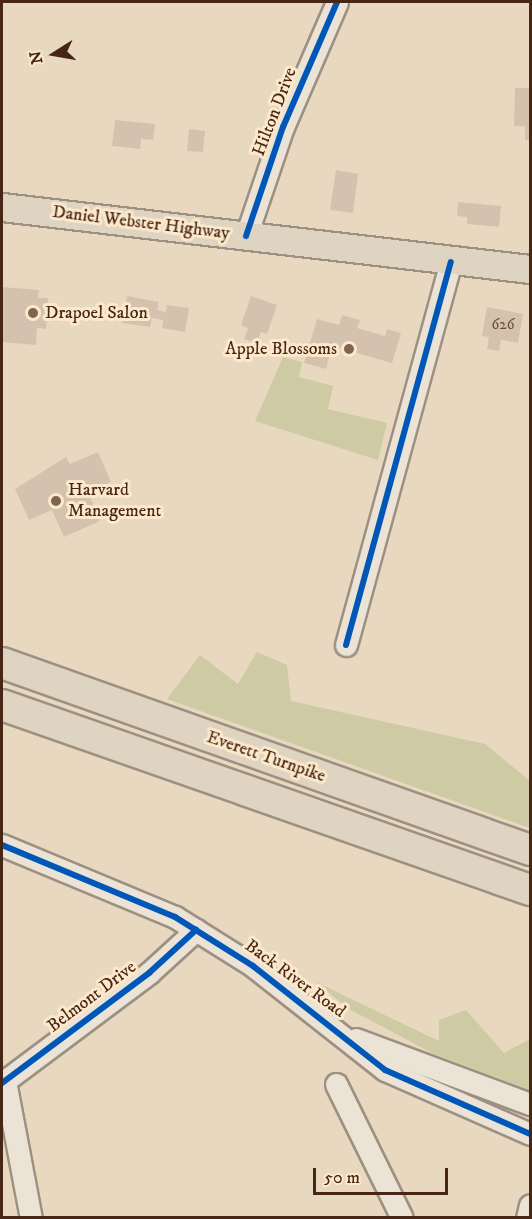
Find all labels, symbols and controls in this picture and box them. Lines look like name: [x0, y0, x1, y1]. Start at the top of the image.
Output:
north arrow: [24, 24, 84, 84]
text: N: [25, 49, 47, 66]
street label: Hilton Drive: [248, 65, 302, 159]
street label: Daniel Webster Highway: [51, 201, 231, 245]
place label: Drapoel Salon: [45, 302, 148, 324]
marker: Drapoel Salon: [26, 306, 40, 320]
house number: 626: [492, 316, 514, 334]
place label: Apple Blossoms: [225, 338, 337, 360]
marker: Apple Blossoms: [342, 342, 356, 356]
place label: Harvard Management: [68, 480, 161, 522]
marker: Harvard Management: [49, 494, 63, 508]
street label: Everett Turnpike: [204, 727, 328, 787]
street label: Back River Road: [240, 935, 350, 1023]
street label: Belmont Drive: [43, 957, 141, 1037]
scale bar: [316, 1156, 451, 1194]
text: 50 m: [324, 1167, 360, 1189]

